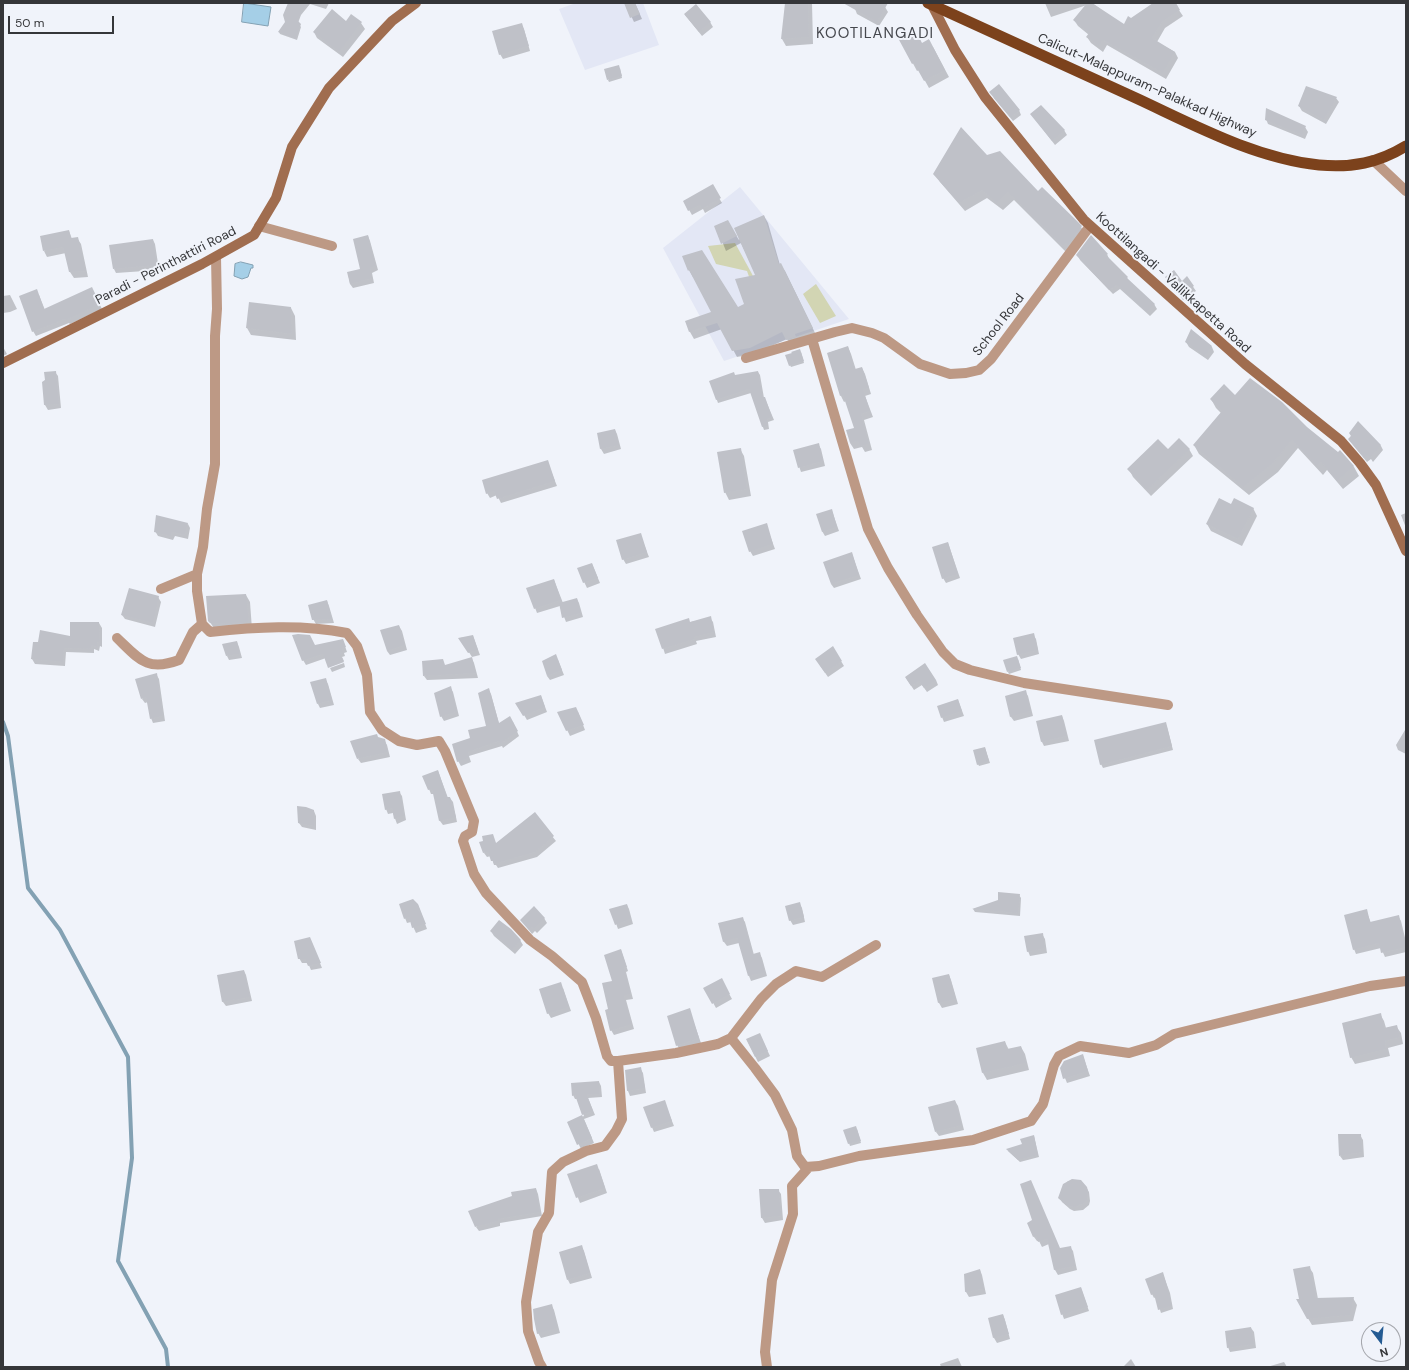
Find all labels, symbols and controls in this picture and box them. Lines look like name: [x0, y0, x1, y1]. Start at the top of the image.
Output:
scale bar: [10, 8, 116, 34]
text: 50 m: [15, 15, 44, 31]
district label: KOOTILANGADI: [816, 25, 934, 43]
street label: Calicut-Malappuram-Palakkad Highway: [1035, 30, 1259, 142]
street label: Koottilangadi - Vallikkapetta Road: [1092, 209, 1254, 357]
street label: Paradi - Perinthattiri Road: [93, 224, 239, 308]
street label: School Road: [970, 291, 1028, 359]
north arrow: [1361, 1322, 1401, 1362]
text: N: [1378, 1345, 1390, 1360]

